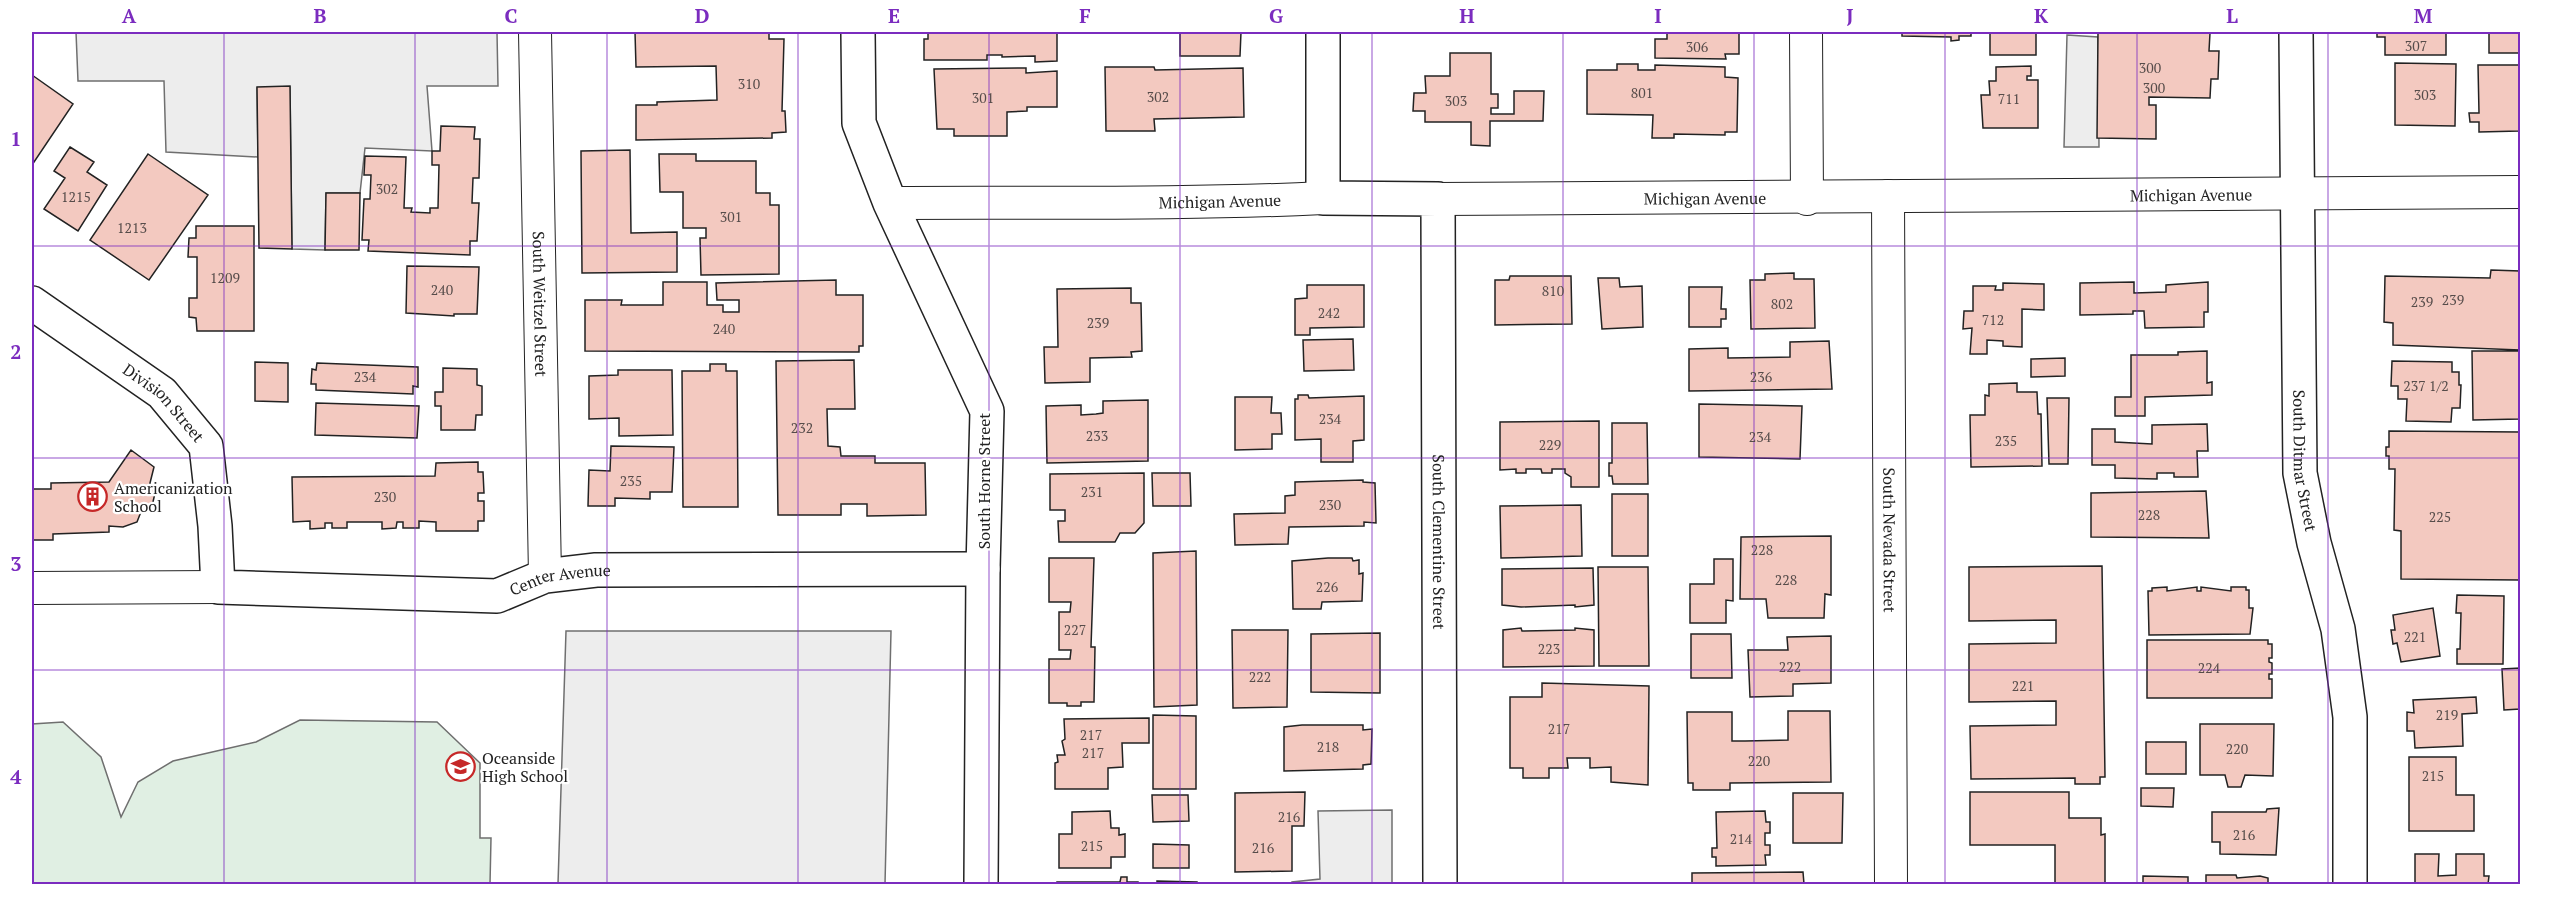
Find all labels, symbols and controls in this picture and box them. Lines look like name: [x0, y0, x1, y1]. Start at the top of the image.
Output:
text: A: [122, 2, 137, 29]
text: B: [314, 2, 327, 29]
text: C: [504, 2, 518, 29]
text: D: [695, 2, 709, 29]
text: E: [888, 2, 900, 29]
text: F: [1079, 2, 1091, 29]
text: G: [1269, 2, 1283, 29]
text: H: [1459, 2, 1475, 29]
text: I: [1654, 2, 1662, 29]
text: J: [1846, 2, 1854, 29]
text: K: [2034, 2, 2049, 29]
text: L: [2226, 2, 2238, 29]
text: M: [2414, 2, 2433, 29]
house number: 307: [2405, 36, 2427, 55]
house number: 306: [1686, 37, 1709, 56]
house number: 300: [2139, 58, 2161, 77]
house number: 310: [738, 74, 760, 93]
house number: 300: [2143, 78, 2165, 97]
house number: 801: [1631, 83, 1653, 102]
house number: 303: [2414, 85, 2436, 104]
house number: 302: [1147, 87, 1169, 106]
house number: 301: [972, 88, 994, 107]
house number: 711: [1998, 89, 2020, 108]
house number: 303: [1445, 91, 1467, 110]
text: 1: [10, 125, 22, 152]
house number: 302: [376, 179, 398, 198]
street label: Michigan Avenue: [2130, 183, 2252, 206]
house number: 1215: [61, 187, 91, 206]
street label: Michigan Avenue: [1644, 187, 1766, 210]
street label: Michigan Avenue: [1159, 189, 1282, 213]
house number: 301: [720, 207, 742, 226]
house number: 1213: [117, 218, 147, 237]
street label: South Weitzel Street: [528, 231, 552, 377]
house number: 1209: [210, 268, 240, 287]
house number: 240: [431, 280, 453, 299]
house number: 810: [1542, 281, 1564, 300]
house number: 239: [2442, 290, 2464, 309]
house number: 239: [2411, 292, 2433, 311]
house number: 802: [1771, 294, 1793, 313]
house number: 242: [1318, 303, 1340, 322]
house number: 712: [1982, 310, 2004, 329]
house number: 239: [1087, 313, 1109, 332]
house number: 240: [713, 319, 735, 338]
text: 2: [10, 338, 22, 365]
street label: Division Street: [119, 358, 209, 447]
house number: 234: [354, 367, 377, 386]
house number: 236: [1750, 367, 1773, 386]
house number: 237 1/2: [2403, 376, 2449, 395]
street label: South Ditmar Street: [2288, 390, 2322, 533]
house number: 234: [1319, 409, 1342, 428]
street label: South Horne Street: [973, 413, 995, 549]
house number: 232: [791, 418, 813, 437]
house number: 233: [1086, 426, 1108, 445]
house number: 234: [1749, 427, 1772, 446]
house number: 235: [1995, 431, 2017, 450]
house number: 229: [1539, 435, 1561, 454]
street label: South Clementine Street: [1428, 454, 1450, 630]
street label: South Nevada Street: [1878, 467, 1901, 613]
house number: 235: [620, 471, 642, 490]
place label: Americanization School: [114, 477, 233, 517]
building icon: Americanization School: [77, 481, 109, 513]
house number: 231: [1081, 482, 1103, 501]
house number: 230: [374, 487, 396, 506]
house number: 230: [1319, 495, 1341, 514]
house number: 228: [2138, 505, 2160, 524]
house number: 225: [2429, 507, 2451, 526]
house number: 228: [1751, 540, 1773, 559]
text: 3: [10, 550, 22, 577]
street label: Center Avenue: [506, 559, 611, 601]
house number: 228: [1775, 570, 1797, 589]
house number: 226: [1316, 577, 1339, 596]
house number: 227: [1064, 620, 1086, 639]
house number: 221: [2404, 627, 2426, 646]
house number: 223: [1538, 639, 1560, 658]
house number: 222: [1779, 657, 1801, 676]
house number: 224: [2198, 658, 2221, 677]
house number: 222: [1249, 667, 1271, 686]
house number: 221: [2012, 676, 2034, 695]
house number: 219: [2436, 705, 2458, 724]
house number: 217: [1548, 719, 1570, 738]
house number: 217: [1080, 725, 1102, 744]
house number: 218: [1317, 737, 1339, 756]
house number: 220: [2226, 739, 2248, 758]
house number: 217: [1082, 743, 1104, 762]
place label: Oceanside High School: [482, 747, 568, 787]
school or university icon: Oceanside High School: [445, 751, 477, 783]
house number: 220: [1748, 751, 1770, 770]
text: 4: [10, 763, 22, 790]
house number: 215: [2422, 766, 2444, 785]
house number: 216: [1278, 807, 1301, 826]
house number: 216: [2233, 825, 2256, 844]
house number: 214: [1730, 829, 1753, 848]
house number: 215: [1081, 836, 1103, 855]
house number: 216: [1252, 838, 1275, 857]

